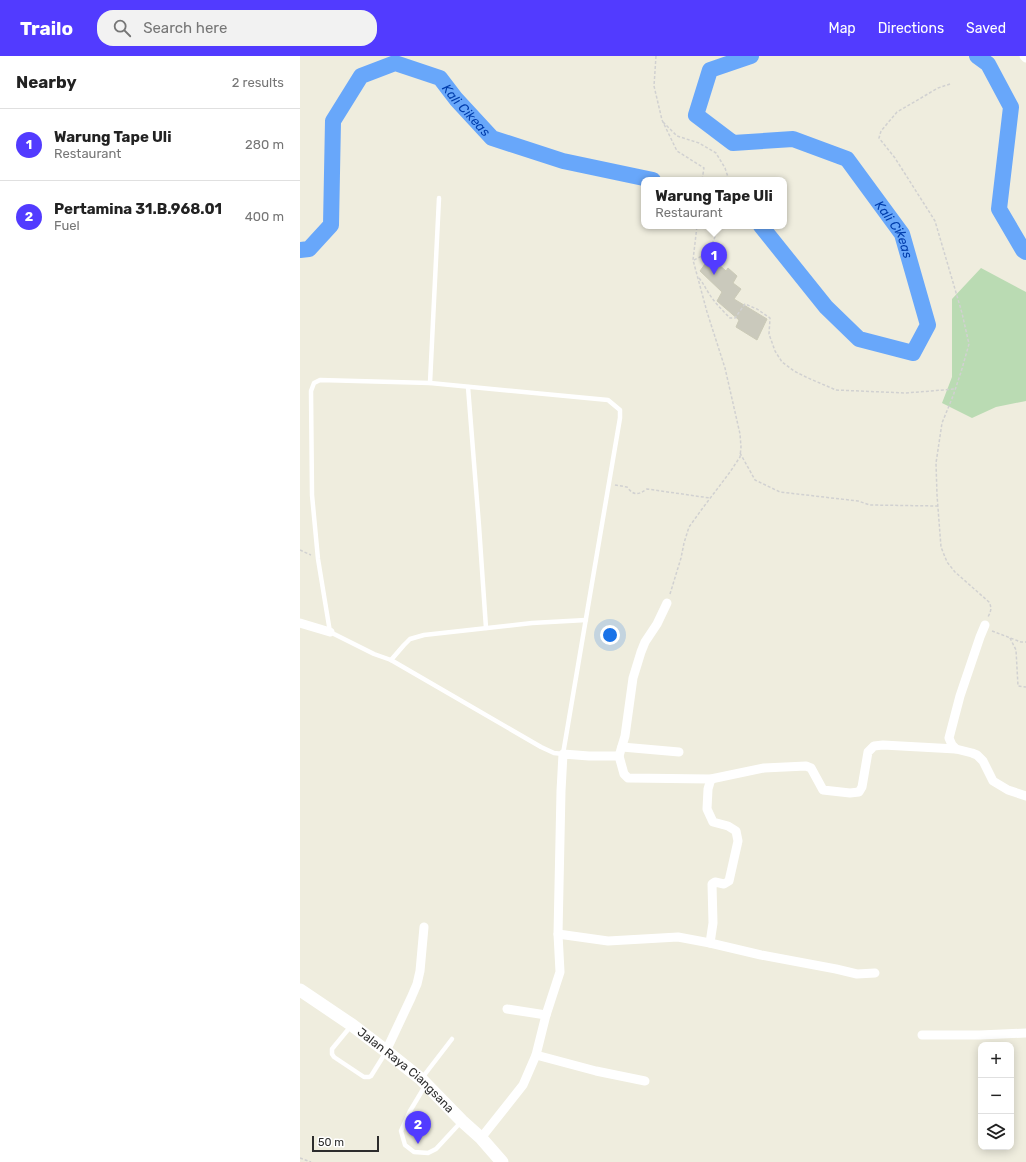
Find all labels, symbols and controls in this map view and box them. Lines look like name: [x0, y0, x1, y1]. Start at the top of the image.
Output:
search box: [97, 10, 377, 46]
text: Trailo: [20, 17, 73, 40]
icon: search: [111, 17, 133, 39]
text: Search here: [143, 19, 227, 37]
text: Map: [829, 20, 856, 37]
text: Directions: [878, 20, 944, 37]
text: Saved: [966, 20, 1006, 37]
text: Nearby: [16, 72, 77, 92]
text: 2 results: [232, 75, 284, 90]
water label: Kali Cikeas: [439, 81, 494, 140]
text: Warung Tape Uli: [54, 128, 171, 146]
text: 1: [26, 137, 32, 152]
text: 280 m: [245, 137, 284, 152]
text: Restaurant: [54, 146, 121, 161]
popup: [641, 177, 787, 229]
text: Warung Tape Uli: [655, 187, 773, 205]
water label: Kali Cikeas: [872, 198, 916, 260]
text: Pertamina 31.B.968.01: [54, 200, 222, 218]
text: Restaurant: [655, 205, 723, 220]
text: 2: [25, 209, 33, 224]
text: 400 m: [245, 209, 284, 224]
text: Fuel: [54, 218, 80, 233]
pin: 1: [701, 242, 727, 275]
your location: [600, 625, 620, 645]
street label: Jalan Raya Ciangsana: [355, 1025, 457, 1116]
map controls: [978, 1042, 1014, 1150]
button: +: [978, 1042, 1014, 1078]
button: −: [978, 1078, 1014, 1114]
pin: 2: [405, 1111, 431, 1144]
button: layers: [978, 1114, 1014, 1150]
scale bar: [312, 1134, 379, 1153]
text: 50 m: [318, 1136, 344, 1149]

